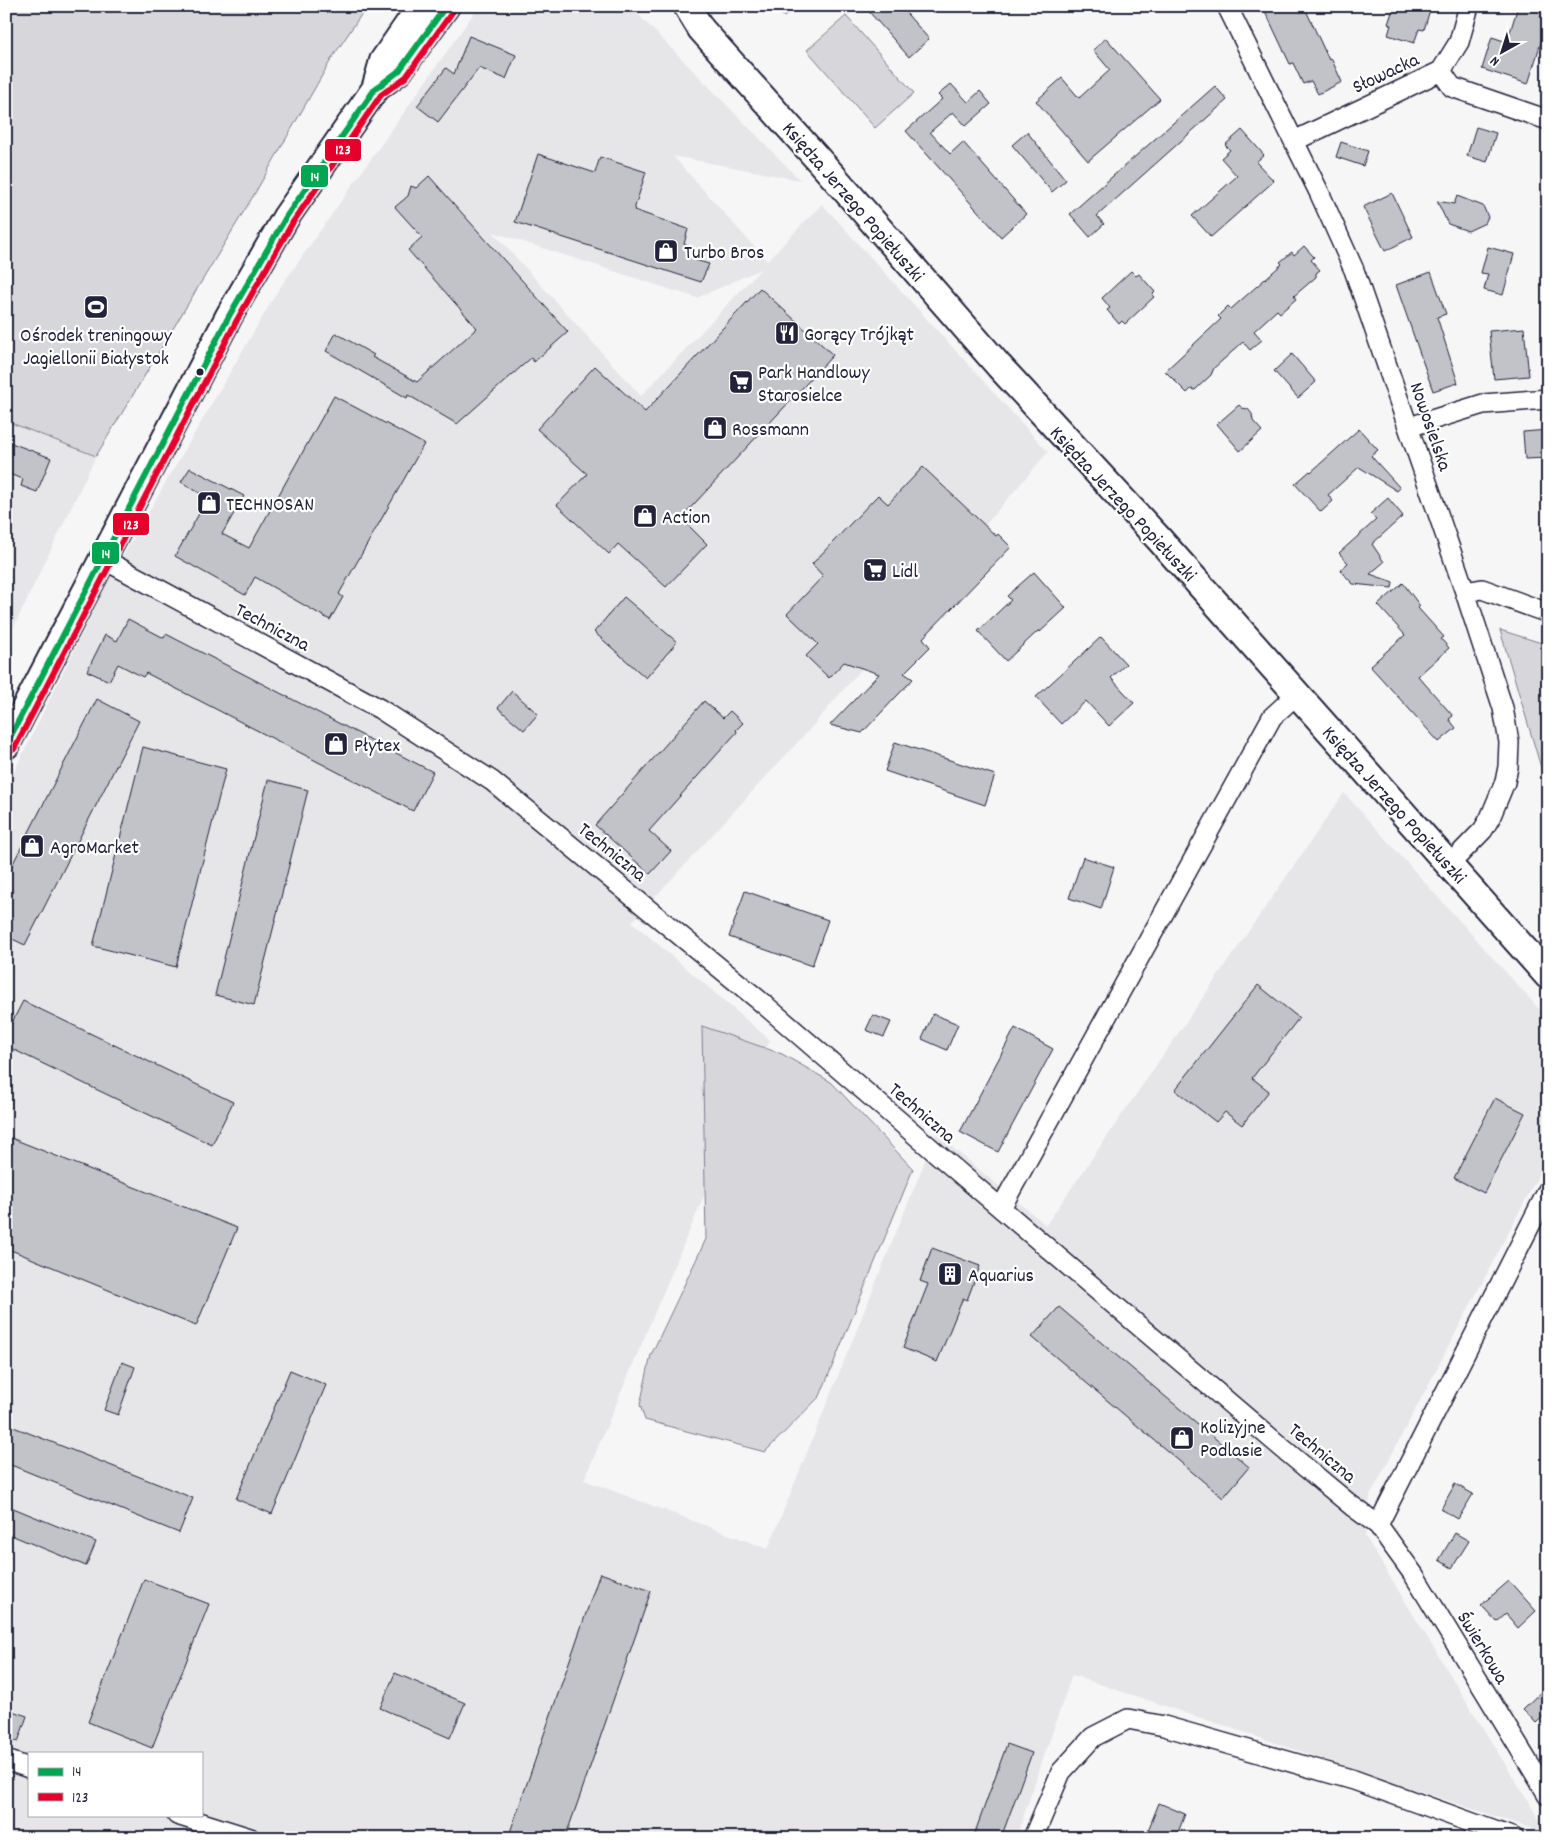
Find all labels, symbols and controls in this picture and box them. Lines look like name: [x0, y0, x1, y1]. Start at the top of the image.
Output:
north arrow: [1476, 28, 1526, 78]
street label: Słowacka: [1348, 47, 1425, 102]
text: N: [1486, 51, 1504, 70]
street label: Księdza Jerzego Popiełuszki: [774, 117, 930, 290]
line badge: 123: [324, 138, 362, 162]
text: 123: [335, 141, 351, 161]
line badge: 14: [300, 164, 329, 188]
text: 14: [311, 168, 320, 188]
shop icon: Turbo Bros: [653, 238, 679, 264]
place label: Turbo Bros: [684, 240, 764, 268]
sports icon: Ośrodek treningowy Jagiellonii Białystok: [83, 294, 109, 320]
restaurant icon: Gorący Trójkąt: [774, 320, 800, 346]
place label: Gorący Trójkąt: [804, 322, 914, 350]
place label: Ośrodek treningowy Jagiellonii Białystok: [20, 323, 173, 374]
place label: Park Handlowy Starosielce: [758, 360, 870, 411]
unlabelled marker: [195, 367, 205, 377]
supermarket icon: Park Handlowy Starosielce: [728, 369, 754, 395]
street label: Nowosielska: [1401, 379, 1458, 476]
shop icon: Rossmann: [702, 415, 728, 441]
place label: Rossmann: [732, 417, 809, 445]
street label: Księdza Jerzego Popiełuszki: [1042, 421, 1202, 590]
shop icon: TECHNOSAN: [196, 490, 222, 516]
place label: TECHNOSAN: [226, 492, 314, 520]
shop icon: Action: [632, 503, 658, 529]
place label: Action: [662, 505, 710, 533]
line badge: 123: [112, 512, 150, 536]
text: 123: [123, 516, 139, 536]
line badge: 14: [91, 541, 120, 565]
text: 14: [102, 545, 111, 565]
supermarket icon: Lidl: [862, 557, 888, 583]
place label: Lidl: [892, 559, 918, 587]
street label: Techniczna: [229, 597, 315, 660]
street label: Księdza Jerzego Popiełuszki: [1314, 721, 1472, 892]
shop icon: Płytex: [323, 731, 349, 757]
place label: Płytex: [354, 733, 400, 761]
street label: Techniczna: [571, 817, 652, 890]
shop icon: AgroMarket: [19, 833, 45, 859]
place label: AgroMarket: [50, 835, 139, 863]
street label: Techniczna: [881, 1077, 961, 1152]
building icon: Aquarius: [937, 1261, 963, 1287]
place label: Aquarius: [968, 1263, 1034, 1291]
place label: Kolizyjne Podlasie: [1200, 1415, 1266, 1466]
street label: Techniczna: [1281, 1417, 1362, 1492]
shop icon: Kolizyjne Podlasie: [1169, 1425, 1195, 1451]
street label: Świerkowa: [1449, 1607, 1514, 1691]
legend: [28, 1752, 202, 1816]
text: 14: [72, 1762, 82, 1784]
text: 123: [72, 1788, 89, 1810]

